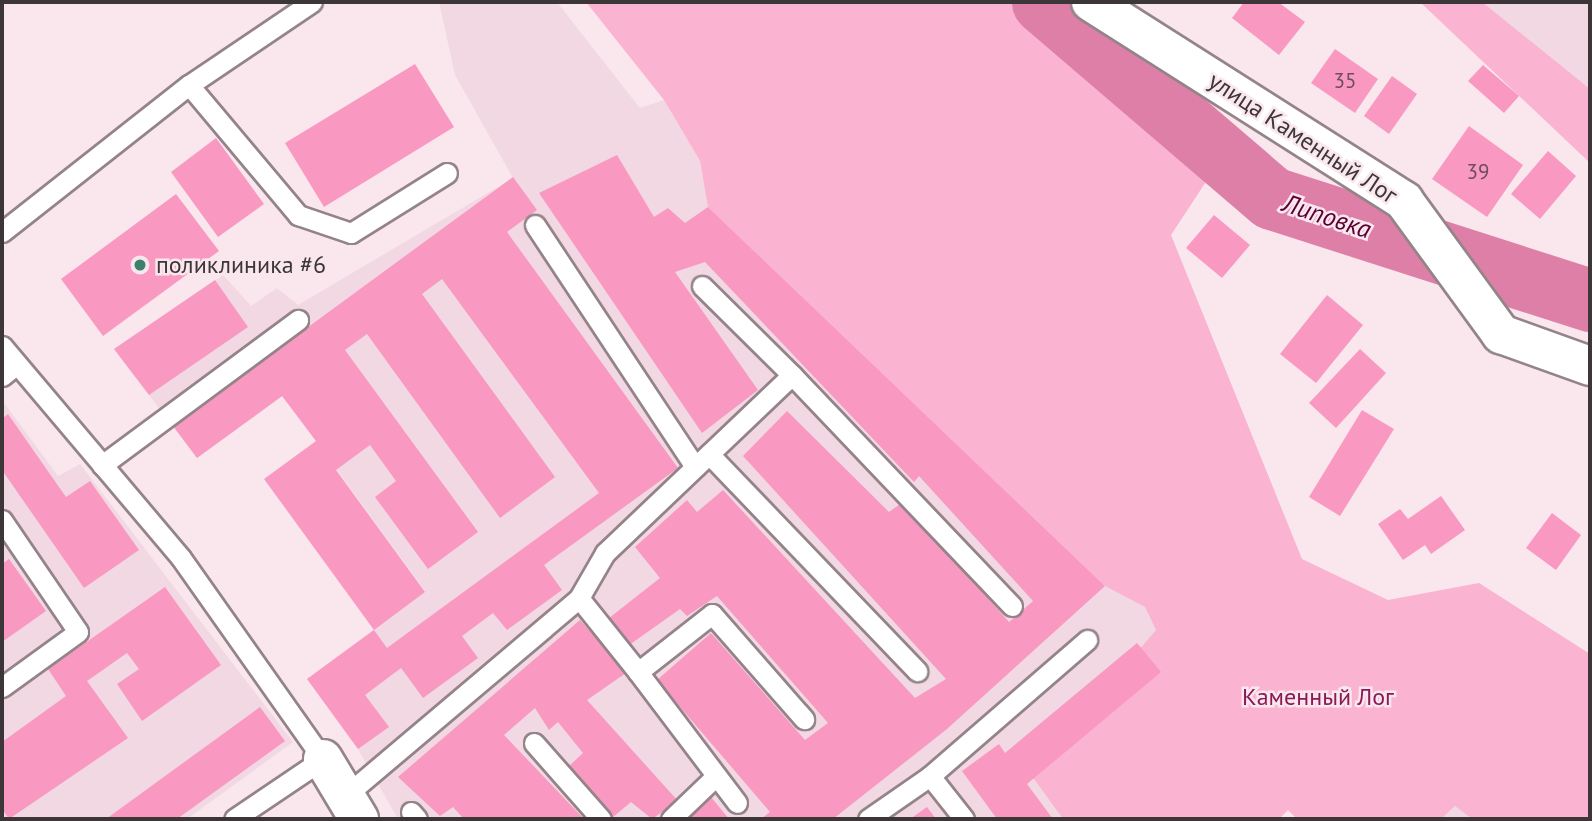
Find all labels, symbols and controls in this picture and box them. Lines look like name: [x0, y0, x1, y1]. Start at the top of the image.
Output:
street label: улица Каменный Лог: [1203, 66, 1403, 210]
house number: 35: [1334, 68, 1356, 94]
house number: 39: [1467, 159, 1489, 185]
water label: Липовка: [1279, 187, 1375, 245]
place label: поликлиника #6: [156, 251, 326, 279]
marker: поликлиника #6: [130, 255, 150, 275]
park label: Каменный Лог: [1242, 683, 1394, 711]

